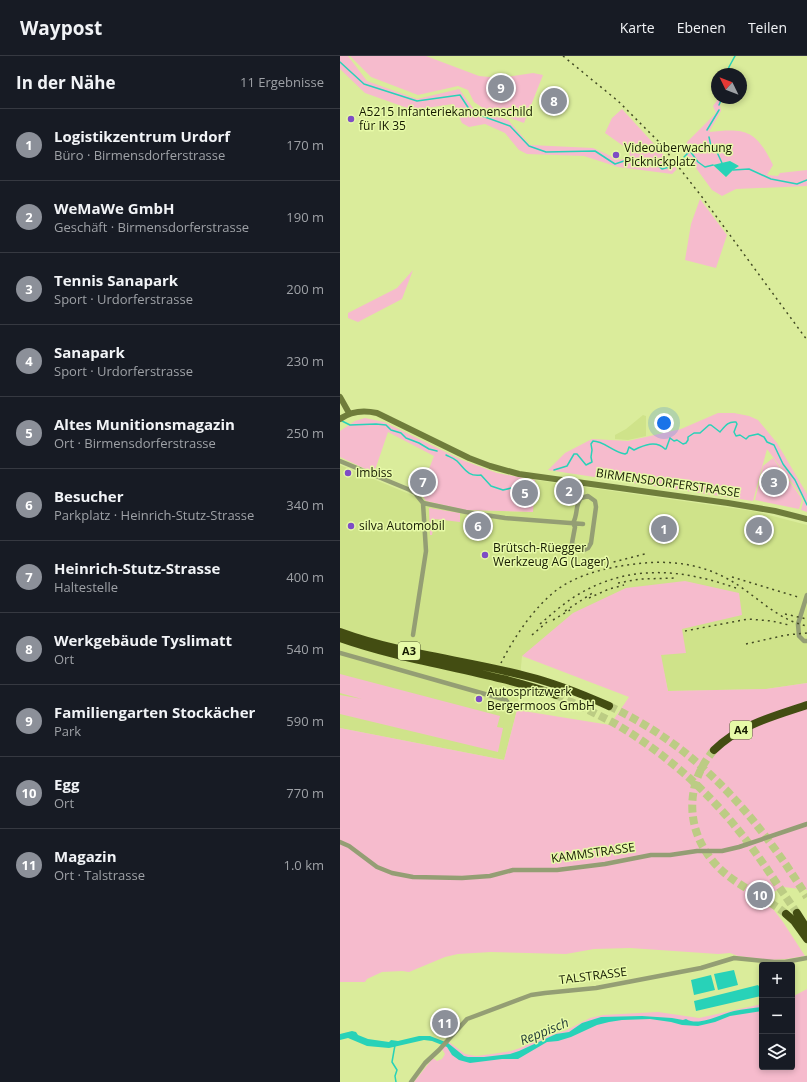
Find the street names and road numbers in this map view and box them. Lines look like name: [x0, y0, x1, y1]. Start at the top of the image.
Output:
street label: BIRMENSDORFERSTRASSE: [595, 464, 741, 501]
road number: A3: [398, 642, 420, 660]
road number: A4: [730, 721, 752, 739]
street label: KAMMSTRASSE: [550, 838, 636, 867]
street label: TALSTRASSE: [558, 963, 628, 988]

